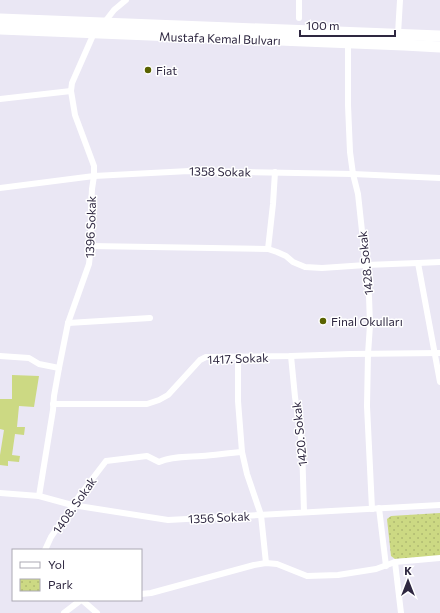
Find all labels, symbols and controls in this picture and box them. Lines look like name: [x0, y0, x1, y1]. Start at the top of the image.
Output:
scale bar: [300, 12, 395, 38]
text: 100 m: [306, 18, 340, 32]
street label: Mustafa Kemal Bulvarı: [159, 29, 281, 47]
place label: Fiat: [156, 63, 177, 77]
marker: Fiat: [143, 65, 153, 75]
street label: 1358 Sokak: [189, 163, 252, 179]
street label: 1396 Sokak: [82, 195, 98, 258]
street label: 1428. Sokak: [355, 230, 375, 296]
place label: Final Okulları: [331, 314, 403, 328]
marker: Final Okulları: [318, 316, 328, 326]
street label: 1417. Sokak: [207, 350, 269, 366]
street label: 1420. Sokak: [289, 400, 309, 467]
street label: 1408. Sokak: [49, 474, 99, 536]
street label: 1356 Sokak: [188, 508, 251, 526]
legend: [12, 549, 142, 601]
text: Yol: [48, 557, 65, 571]
north arrow: [388, 561, 428, 601]
text: K: [404, 564, 412, 577]
text: Park: [48, 577, 74, 591]

